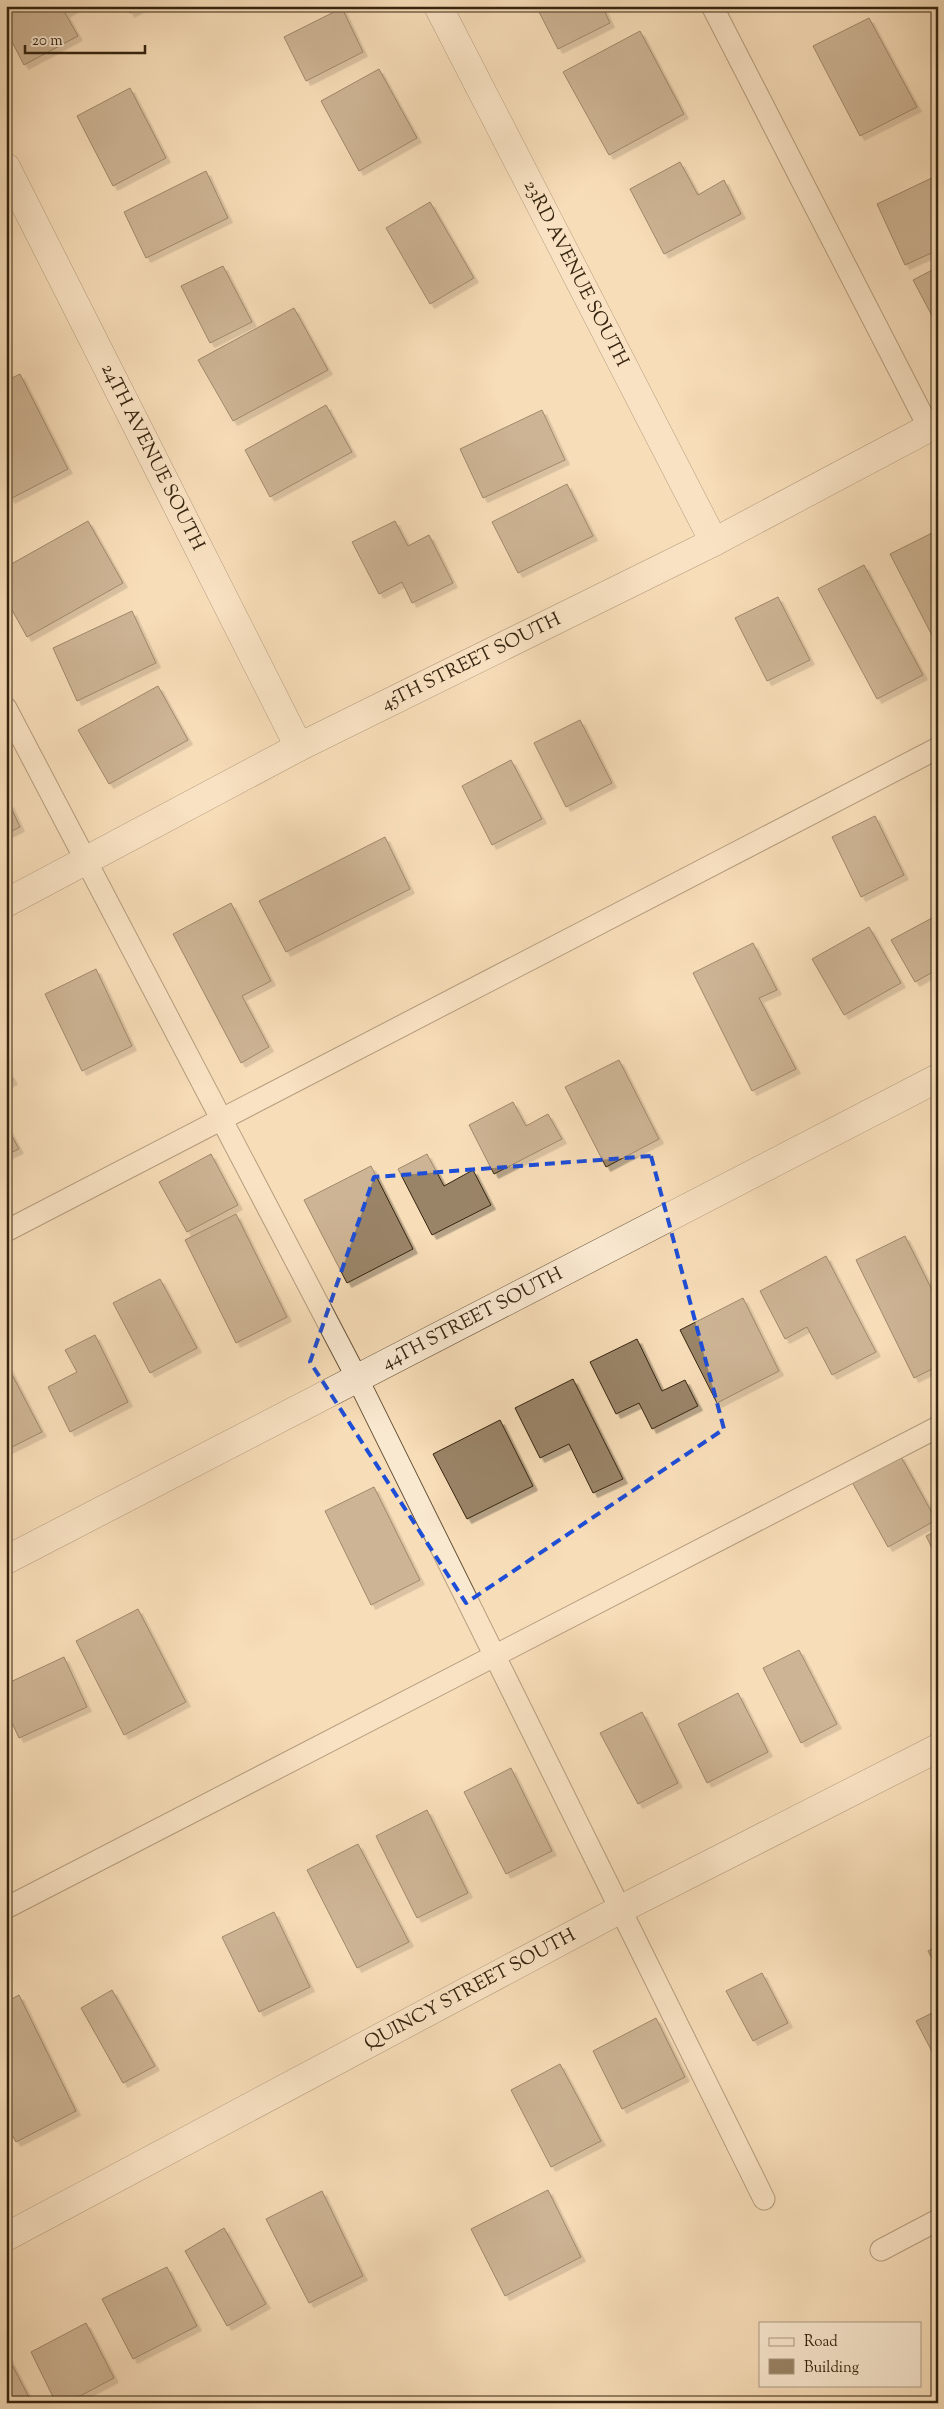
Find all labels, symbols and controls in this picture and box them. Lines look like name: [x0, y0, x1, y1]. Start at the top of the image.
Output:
scale bar: [25, 22, 145, 54]
text: 20 m: [32, 31, 63, 52]
street label: 23RD AVENUE SOUTH: [517, 176, 635, 372]
street label: 24TH AVENUE SOUTH: [94, 359, 211, 555]
street label: 45TH STREET SOUTH: [377, 606, 566, 718]
street label: 44TH STREET SOUTH: [377, 1261, 567, 1377]
street label: QUINCY STREET SOUTH: [360, 1922, 581, 2057]
legend: [759, 2322, 922, 2386]
text: Road: [804, 2332, 838, 2353]
text: Building: [804, 2358, 859, 2379]

